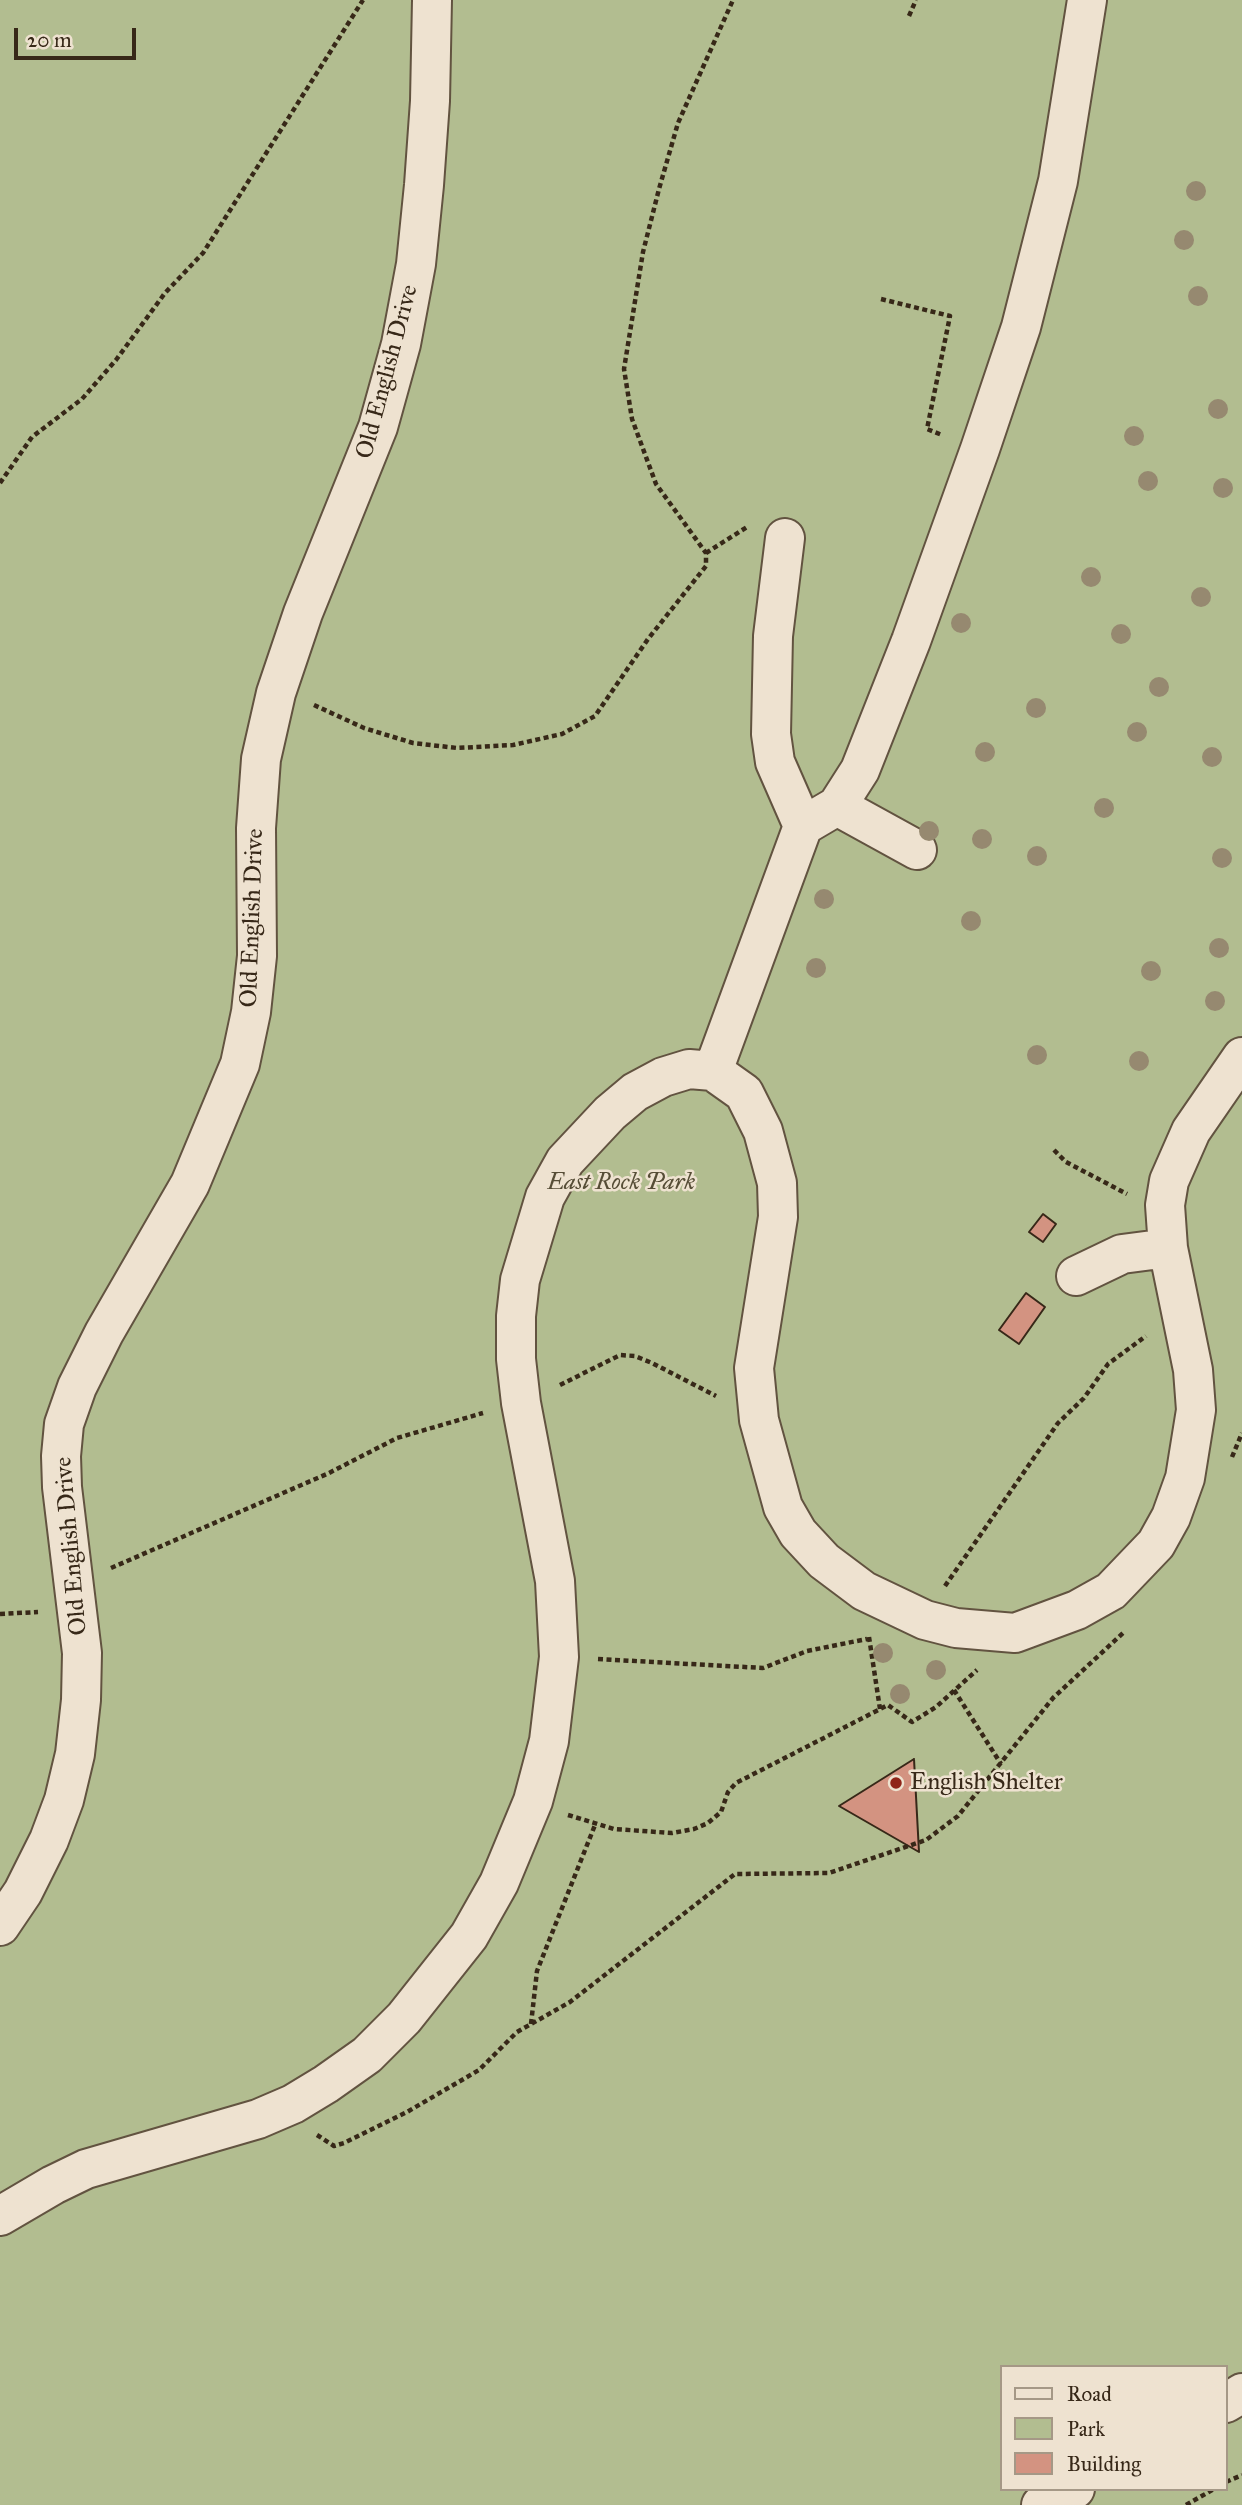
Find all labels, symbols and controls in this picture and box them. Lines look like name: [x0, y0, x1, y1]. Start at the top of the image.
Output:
scale bar: [18, 14, 140, 58]
text: 20 m: [27, 27, 72, 53]
street label: Old English Drive: [351, 282, 425, 462]
street label: Old English Drive: [235, 828, 271, 1008]
park label: East Rock Park: [547, 1169, 695, 1197]
street label: Old English Drive: [50, 1456, 94, 1636]
place label: English Shelter: [910, 1769, 1063, 1797]
marker: English Shelter: [888, 1775, 904, 1791]
legend: [1000, 2365, 1228, 2491]
text: Road: [1067, 2381, 1112, 2407]
text: Park: [1067, 2416, 1105, 2442]
text: Building: [1067, 2451, 1141, 2477]

